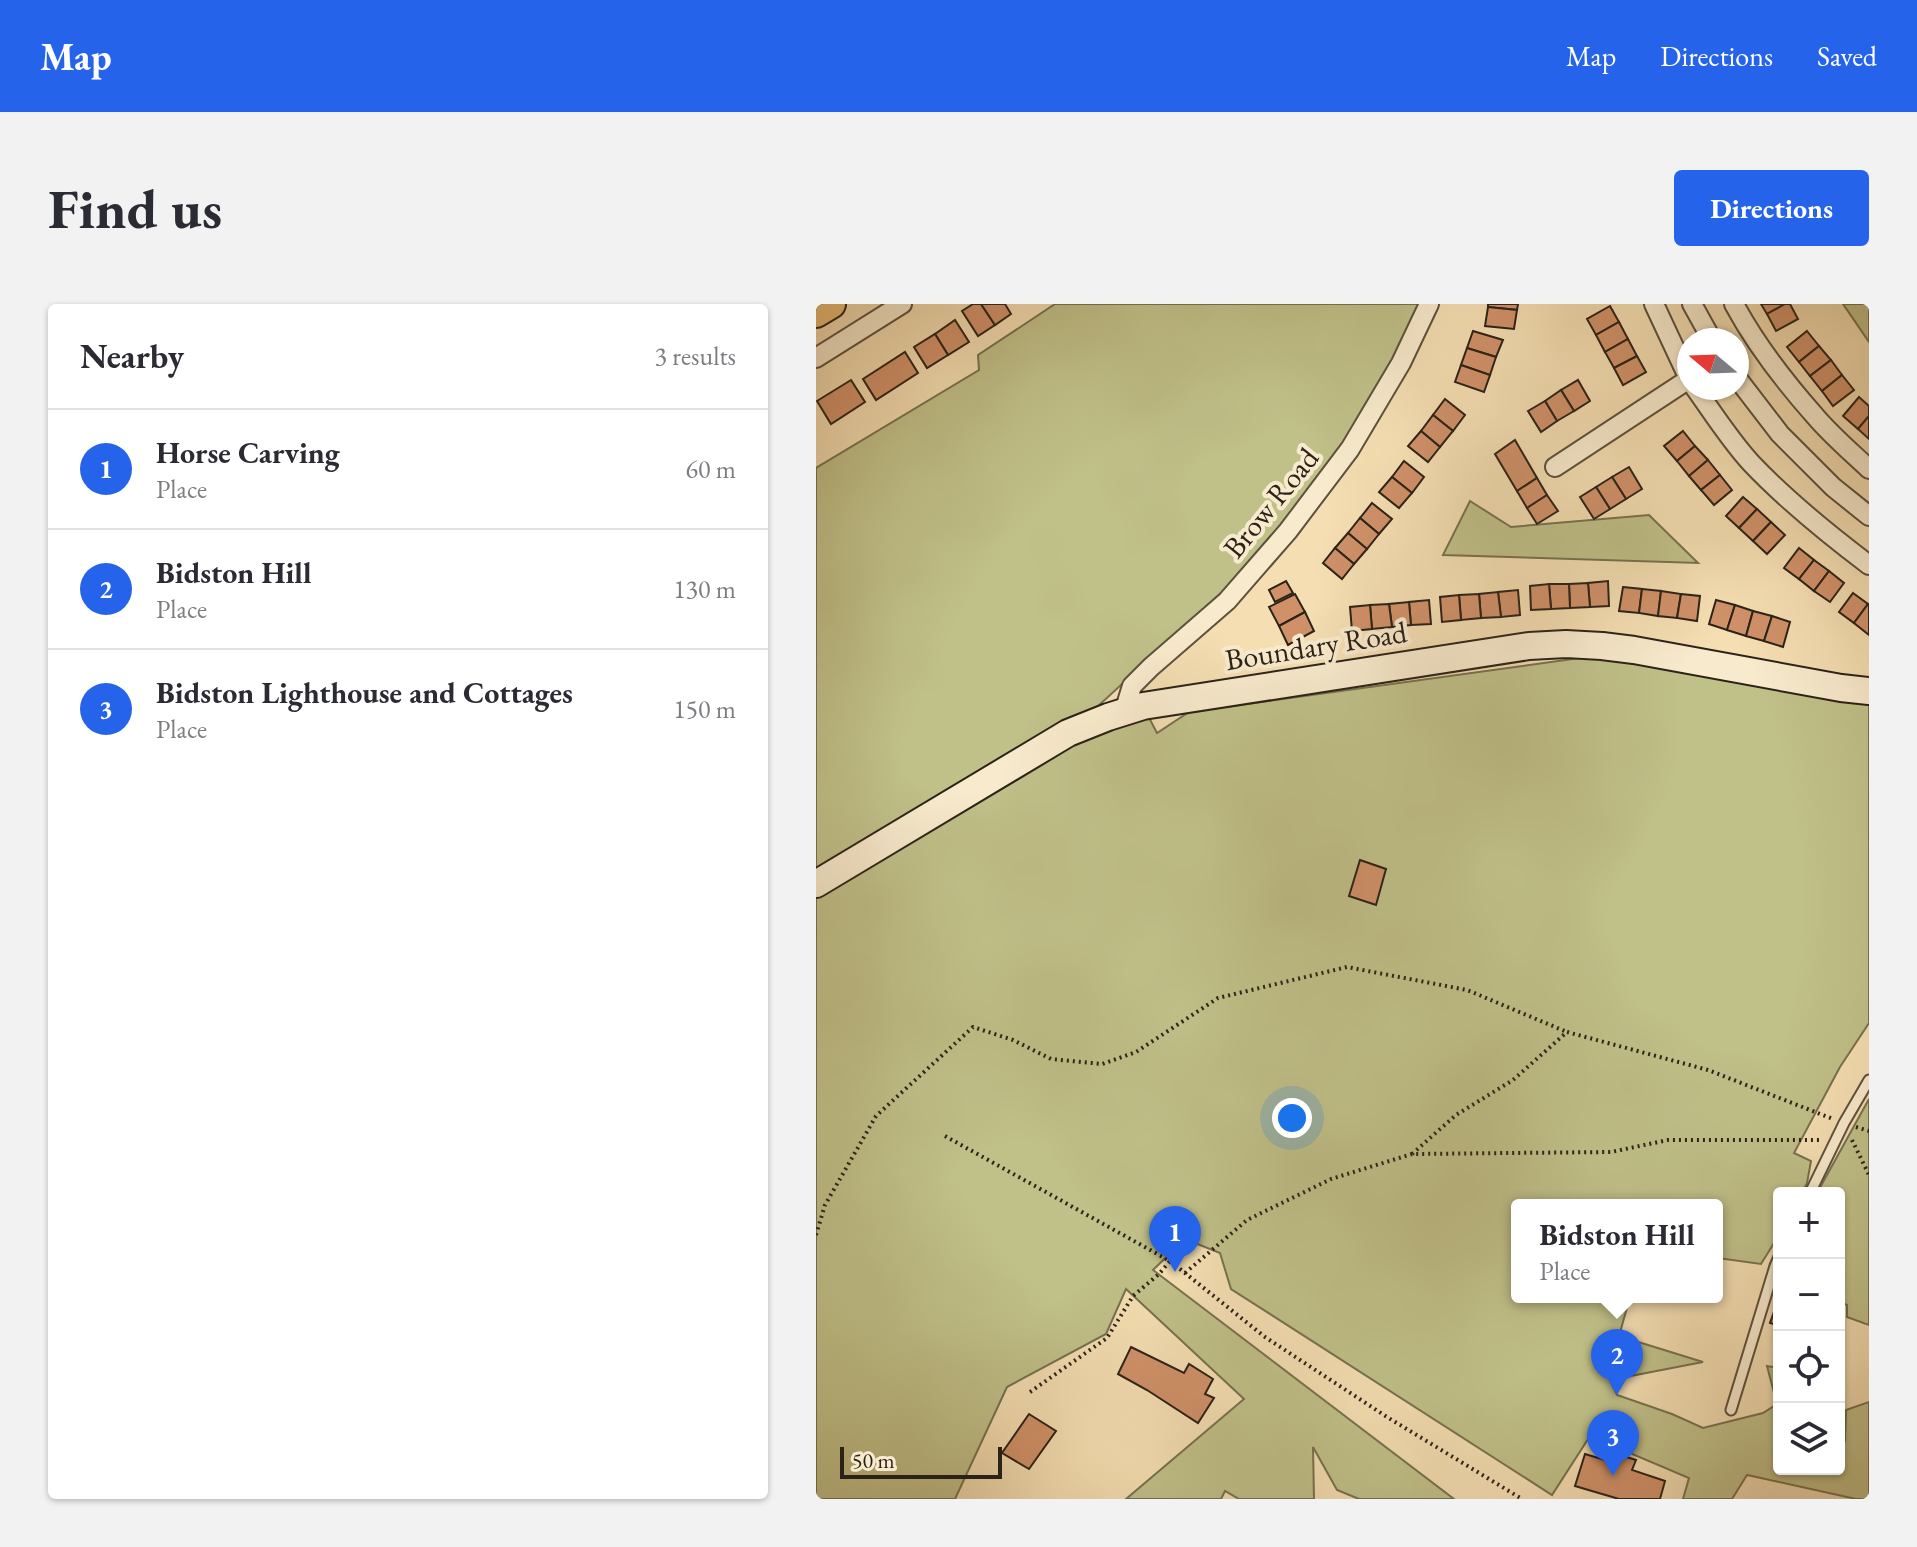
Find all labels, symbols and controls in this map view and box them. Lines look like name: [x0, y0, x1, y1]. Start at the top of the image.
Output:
text: Map: [40, 32, 112, 81]
text: Map: [1566, 38, 1616, 74]
text: Directions: [1660, 38, 1773, 74]
text: Saved: [1817, 38, 1877, 74]
button: Directions: [1674, 170, 1869, 246]
text: Find us: [48, 172, 222, 245]
north arrow: [1677, 328, 1749, 400]
text: Nearby: [80, 334, 184, 378]
text: 3 results: [655, 339, 736, 373]
text: Horse Carving: [156, 433, 340, 472]
street label: Brow Road: [1214, 439, 1328, 566]
text: 1: [99, 452, 113, 486]
text: 60 m: [686, 452, 736, 486]
text: Place: [156, 472, 207, 506]
text: Bidston Hill: [156, 553, 311, 592]
text: 2: [99, 572, 113, 606]
text: 130 m: [673, 572, 736, 606]
text: Place: [156, 592, 207, 626]
street label: Boundary Road: [1222, 612, 1410, 679]
text: Bidston Lighthouse and Cottages: [156, 673, 573, 712]
text: 3: [99, 692, 113, 726]
text: 150 m: [673, 692, 736, 726]
text: Place: [156, 712, 207, 746]
your location: [1272, 1098, 1312, 1138]
map controls: [1773, 1187, 1845, 1475]
button: +: [1773, 1187, 1845, 1259]
popup: [1511, 1199, 1723, 1303]
pin: 1: [1149, 1206, 1201, 1272]
text: Bidston Hill: [1539, 1215, 1695, 1254]
text: Place: [1539, 1254, 1590, 1288]
button: −: [1773, 1259, 1845, 1331]
pin: 2: [1591, 1329, 1643, 1395]
button: locate: [1773, 1331, 1845, 1403]
button: layers: [1773, 1403, 1845, 1475]
pin: 3: [1587, 1410, 1639, 1476]
scale bar: [840, 1443, 1002, 1479]
text: 50 m: [852, 1446, 895, 1475]

